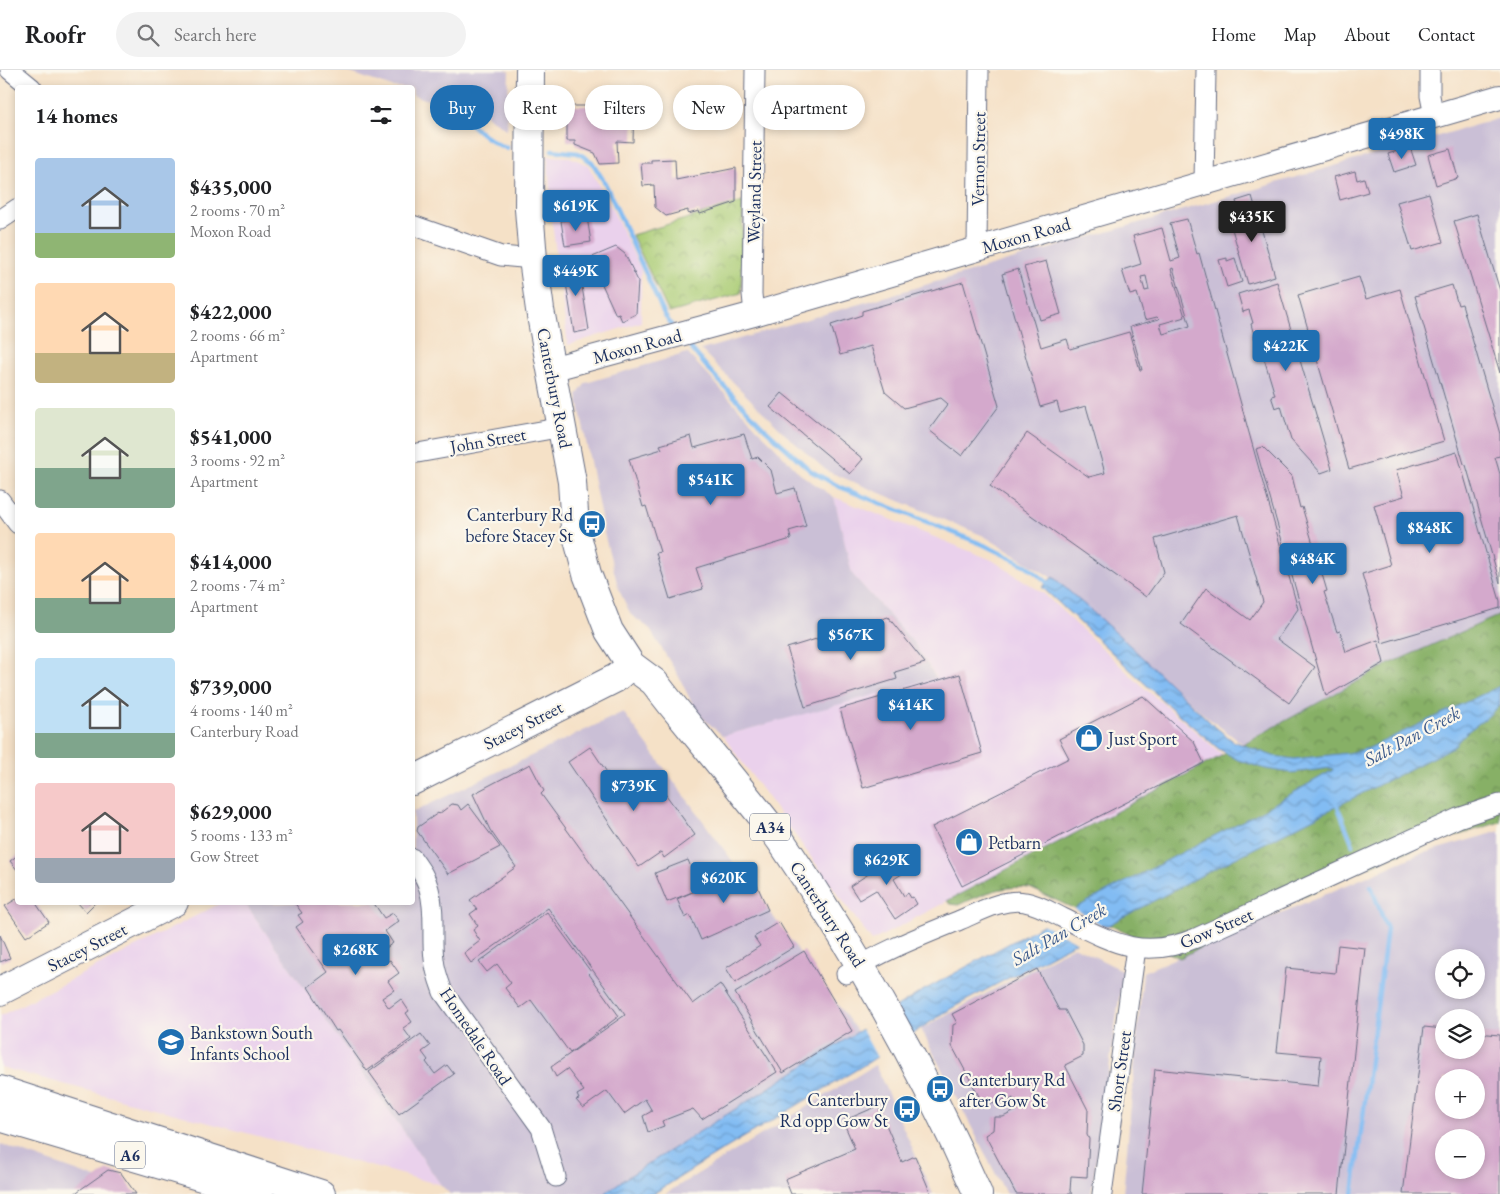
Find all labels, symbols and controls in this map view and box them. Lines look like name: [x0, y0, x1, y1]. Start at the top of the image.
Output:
search box: [116, 12, 466, 57]
text: Roofr: [25, 19, 86, 50]
icon: search: [134, 21, 162, 49]
text: Search here: [174, 22, 256, 47]
text: Home: [1211, 23, 1256, 46]
text: Map: [1284, 23, 1316, 46]
text: About: [1344, 23, 1390, 46]
text: Contact: [1418, 23, 1475, 46]
chip: Buy: [430, 85, 494, 130]
chip: Rent: [504, 85, 575, 130]
chip: Filters: [585, 85, 663, 130]
chip: New: [673, 85, 743, 130]
chip: Apartment: [753, 85, 865, 130]
icon: filters: [367, 101, 395, 129]
text: 14 homes: [35, 102, 118, 129]
street label: Vernon Street: [966, 111, 990, 206]
pin: $498K: [1367, 118, 1437, 160]
text: $498K: [1380, 123, 1424, 144]
street label: Weyland Street: [742, 140, 766, 244]
text: $435,000: [190, 173, 272, 200]
icon: home: [75, 178, 135, 238]
pin: $619K: [541, 190, 611, 232]
text: $619K: [554, 195, 598, 216]
text: 2 rooms · 70 m²: [190, 200, 285, 221]
pin: $435K: [1217, 200, 1287, 243]
text: $435K: [1230, 206, 1274, 227]
street label: Moxon Road: [979, 211, 1074, 259]
text: Moxon Road: [190, 221, 271, 242]
pin: $449K: [541, 254, 611, 297]
text: $449K: [554, 260, 598, 281]
text: $422,000: [190, 298, 272, 325]
icon: home: [75, 303, 135, 363]
street label: Moxon Road: [590, 323, 685, 369]
text: 2 rooms · 66 m²: [190, 325, 285, 346]
street label: Canterbury Road: [532, 326, 578, 451]
pin: $422K: [1251, 330, 1321, 372]
text: $422K: [1264, 335, 1308, 356]
text: Apartment: [190, 346, 258, 367]
street label: John Street: [446, 422, 528, 458]
text: $541,000: [190, 423, 272, 450]
icon: home: [75, 428, 135, 488]
text: 3 rooms · 92 m²: [190, 450, 285, 471]
pin: $541K: [676, 464, 746, 506]
text: $541K: [689, 469, 733, 490]
text: Apartment: [190, 471, 258, 492]
place label: Canterbury Rd before Stacey St: [465, 503, 574, 547]
bus stop icon: Canterbury Rd before Stacey St: [577, 509, 607, 539]
pin: $848K: [1395, 512, 1465, 554]
text: $848K: [1408, 517, 1452, 538]
pin: $484K: [1278, 542, 1348, 585]
text: $414,000: [190, 548, 272, 575]
text: $484K: [1291, 548, 1335, 569]
icon: home: [75, 553, 135, 613]
text: 2 rooms · 74 m²: [190, 575, 285, 596]
text: Apartment: [190, 596, 258, 617]
pin: $567K: [816, 618, 886, 661]
text: $567K: [829, 624, 873, 645]
text: $739,000: [190, 673, 272, 700]
icon: home: [75, 678, 135, 738]
pin: $414K: [876, 688, 946, 731]
text: $414K: [889, 694, 933, 715]
street label: Stacey Street: [479, 695, 567, 755]
text: 4 rooms · 140 m²: [190, 700, 293, 721]
water label: Salt Pan Creek: [1359, 700, 1465, 772]
text: Canterbury Road: [190, 721, 299, 742]
shop icon: Just Sport: [1074, 723, 1104, 753]
place label: Just Sport: [1106, 727, 1177, 750]
pin: $739K: [599, 770, 669, 812]
text: $739K: [612, 775, 656, 796]
text: $629,000: [190, 798, 272, 825]
icon: home: [75, 803, 135, 863]
road number: A34: [750, 814, 790, 840]
text: 5 rooms · 133 m²: [190, 825, 293, 846]
shop icon: Petbarn: [954, 827, 984, 857]
place label: Petbarn: [988, 831, 1042, 854]
pin: $629K: [852, 844, 922, 886]
text: Gow Street: [190, 846, 259, 867]
text: $629K: [865, 849, 909, 870]
street label: Canterbury Road: [785, 857, 871, 972]
pin: $620K: [689, 862, 759, 904]
text: $620K: [702, 867, 746, 888]
water label: Salt Pan Creek: [1006, 897, 1111, 972]
street label: Gow Street: [1176, 902, 1256, 954]
street label: Stacey Street: [43, 917, 131, 977]
pin: $268K: [321, 934, 391, 976]
text: $268K: [334, 939, 378, 960]
map controls: [1435, 949, 1485, 1179]
button: locate: [1435, 949, 1485, 999]
street label: Homedale Road: [435, 983, 518, 1090]
button: layers: [1435, 1009, 1485, 1059]
place label: Bankstown South Infants School: [190, 1021, 313, 1065]
school or university icon: Bankstown South Infants School: [156, 1027, 186, 1057]
street label: Short Street: [1102, 1029, 1136, 1113]
place label: Canterbury Rd after Gow St: [959, 1068, 1066, 1112]
button: +: [1435, 1069, 1485, 1119]
bus stop icon: Canterbury Rd after Gow St: [925, 1074, 955, 1104]
place label: Canterbury Rd opp Gow St: [780, 1088, 888, 1132]
bus stop icon: Canterbury Rd opp Gow St: [892, 1094, 922, 1124]
button: −: [1435, 1129, 1485, 1179]
road number: A6: [115, 1142, 145, 1168]

